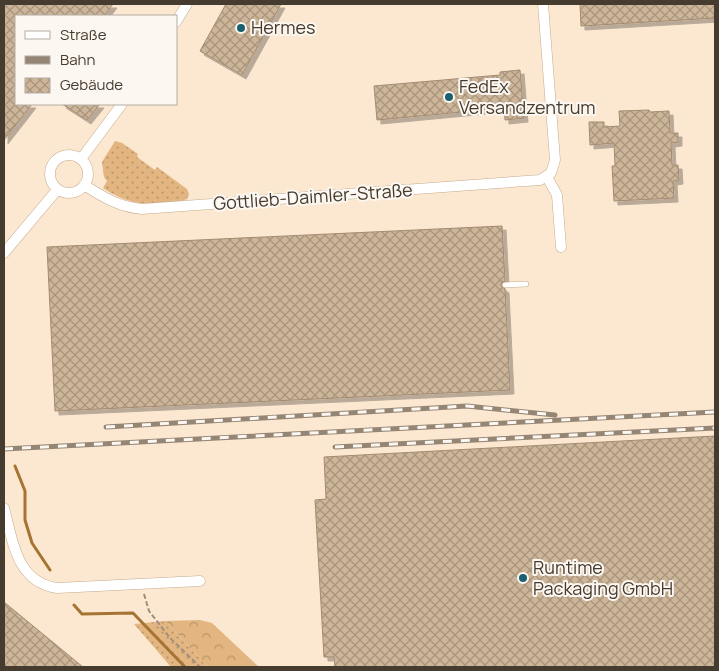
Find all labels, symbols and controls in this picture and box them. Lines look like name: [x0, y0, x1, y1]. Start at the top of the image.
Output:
legend: [15, 15, 178, 105]
place label: Hermes: [251, 15, 316, 39]
marker: Hermes: [235, 22, 247, 34]
text: Straße: [60, 24, 107, 45]
text: Bahn: [60, 49, 95, 70]
text: Gebäude: [60, 74, 123, 95]
place label: FedEx Versandzentrum: [459, 74, 596, 119]
marker: FedEx Versandzentrum: [443, 91, 455, 103]
street label: Gottlieb-Daimler-Straße: [212, 177, 413, 215]
place label: Runtime Packaging GmbH: [533, 555, 673, 600]
marker: Runtime Packaging GmbH: [517, 572, 529, 584]

